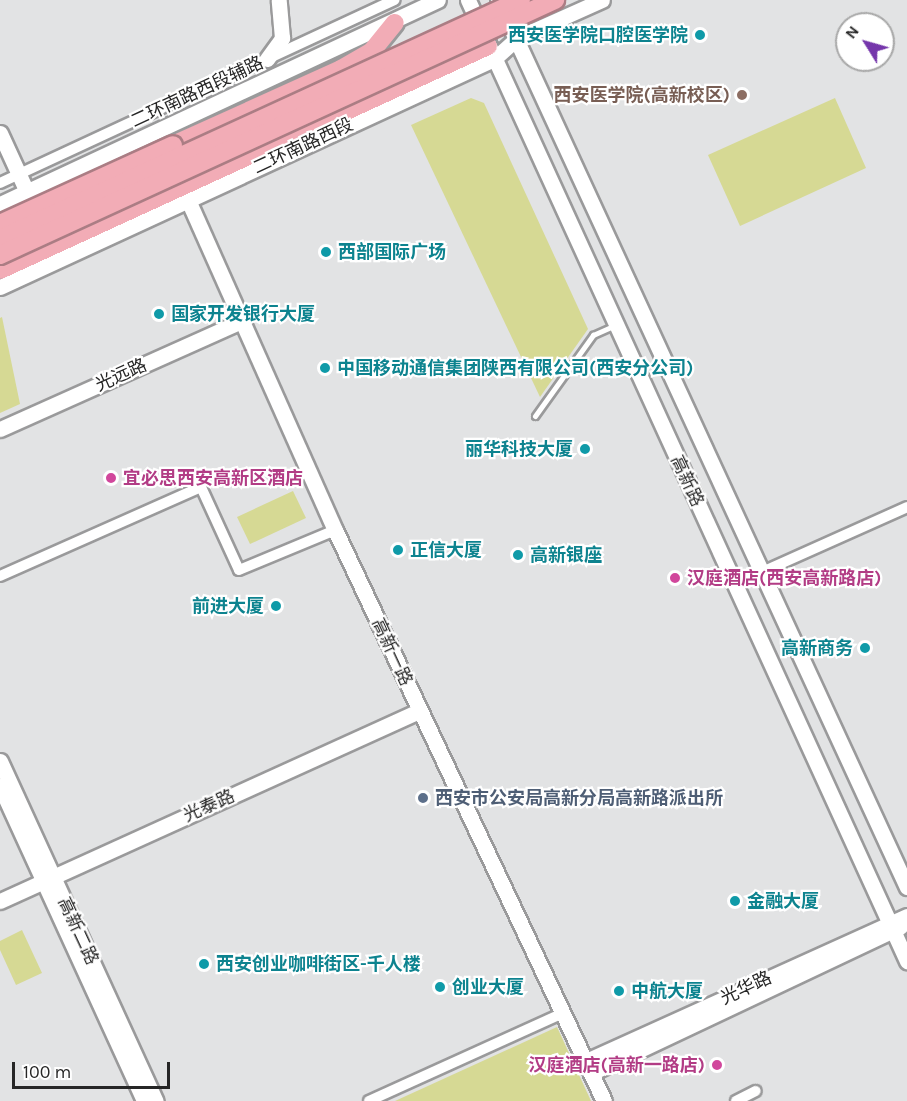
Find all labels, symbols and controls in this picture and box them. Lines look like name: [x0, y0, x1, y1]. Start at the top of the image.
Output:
north arrow: [835, 12, 895, 72]
text: N: [841, 22, 863, 42]
place label: 西安医学院口腔医学院: [508, 24, 688, 46]
marker: 西安医学院口腔医学院: [693, 28, 707, 42]
street label: 二环南路西段辅路: [127, 52, 267, 132]
place label: 西安医学院(高新校区): [554, 84, 730, 106]
marker: 西安医学院(高新校区): [735, 88, 749, 102]
street label: 二环南路西段: [249, 113, 357, 179]
place label: 西部国际广场: [338, 241, 446, 263]
marker: 西部国际广场: [319, 245, 333, 259]
place label: 国家开发银行大厦: [171, 303, 315, 325]
marker: 国家开发银行大厦: [152, 307, 166, 321]
street label: 光远路: [92, 354, 150, 396]
place label: 中国移动通信集团陕西有限公司(西安分公司): [337, 357, 693, 379]
marker: 中国移动通信集团陕西有限公司(西安分公司): [318, 361, 332, 375]
place label: 丽华科技大厦: [465, 438, 573, 460]
marker: 丽华科技大厦: [578, 442, 592, 456]
street label: 高新路: [666, 452, 708, 510]
place label: 宜必思西安高新区酒店: [123, 467, 303, 489]
marker: 宜必思西安高新区酒店: [104, 471, 118, 485]
place label: 正信大厦: [410, 539, 482, 561]
marker: 正信大厦: [391, 543, 405, 557]
place label: 高新银座: [530, 544, 602, 566]
marker: 高新银座: [511, 548, 525, 562]
place label: 汉庭酒店(西安高新路店): [687, 567, 881, 589]
marker: 汉庭酒店(西安高新路店): [668, 571, 682, 585]
place label: 前进大厦: [192, 595, 264, 617]
marker: 前进大厦: [269, 599, 283, 613]
street label: 高新一路: [367, 615, 417, 689]
place label: 高新商务: [781, 637, 853, 659]
marker: 高新商务: [858, 641, 872, 655]
street label: 光泰路: [180, 785, 238, 827]
place label: 西安市公安局高新分局高新路派出所: [435, 787, 723, 809]
marker: 西安市公安局高新分局高新路派出所: [416, 791, 430, 805]
place label: 金融大厦: [747, 890, 819, 912]
street label: 高新二路: [53, 894, 103, 968]
marker: 金融大厦: [728, 894, 742, 908]
place label: 西安创业咖啡街区-千人楼: [216, 953, 421, 975]
marker: 西安创业咖啡街区-千人楼: [197, 957, 211, 971]
street label: 光华路: [717, 967, 775, 1009]
place label: 创业大厦: [452, 976, 524, 998]
marker: 创业大厦: [433, 980, 447, 994]
place label: 中航大厦: [631, 980, 703, 1002]
marker: 中航大厦: [612, 984, 626, 998]
scale bar: [15, 1050, 172, 1088]
place label: 汉庭酒店(高新一路店): [529, 1054, 705, 1076]
marker: 汉庭酒店(高新一路店): [710, 1058, 724, 1072]
text: 100 m: [23, 1061, 71, 1083]

